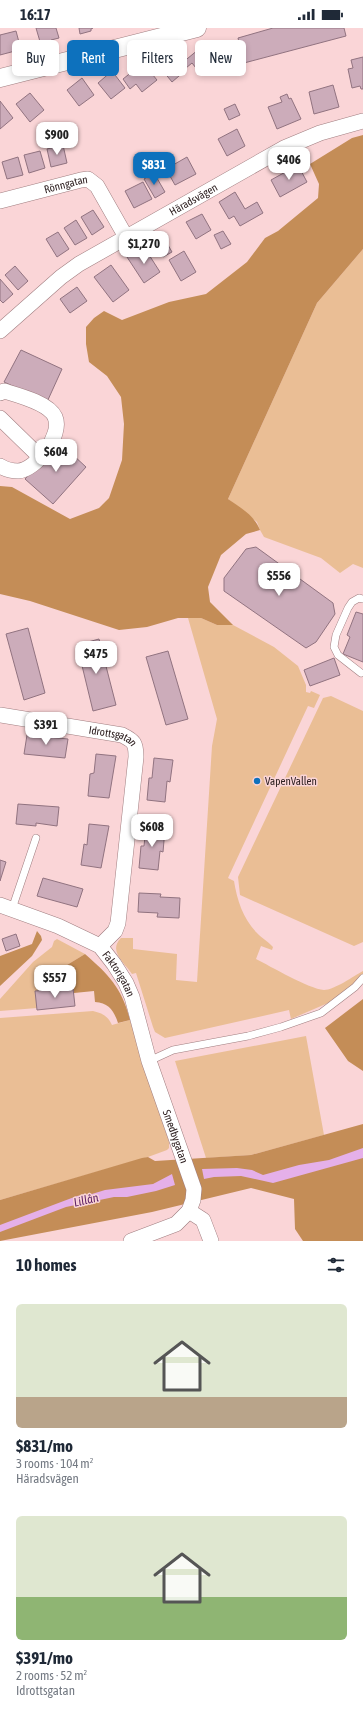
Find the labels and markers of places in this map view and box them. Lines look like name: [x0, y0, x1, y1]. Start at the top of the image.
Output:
pin: $900: [33, 122, 81, 156]
pin: $406: [265, 147, 313, 181]
pin: $831: [130, 152, 178, 186]
pin: $1,270: [111, 231, 177, 265]
pin: $604: [32, 439, 80, 473]
pin: $556: [255, 563, 303, 597]
pin: $475: [72, 641, 120, 675]
pin: $391: [22, 712, 70, 746]
place label: VapenVallen: [265, 775, 317, 787]
marker: VapenVallen: [252, 776, 262, 786]
pin: $608: [128, 814, 176, 848]
pin: $557: [31, 965, 79, 999]

